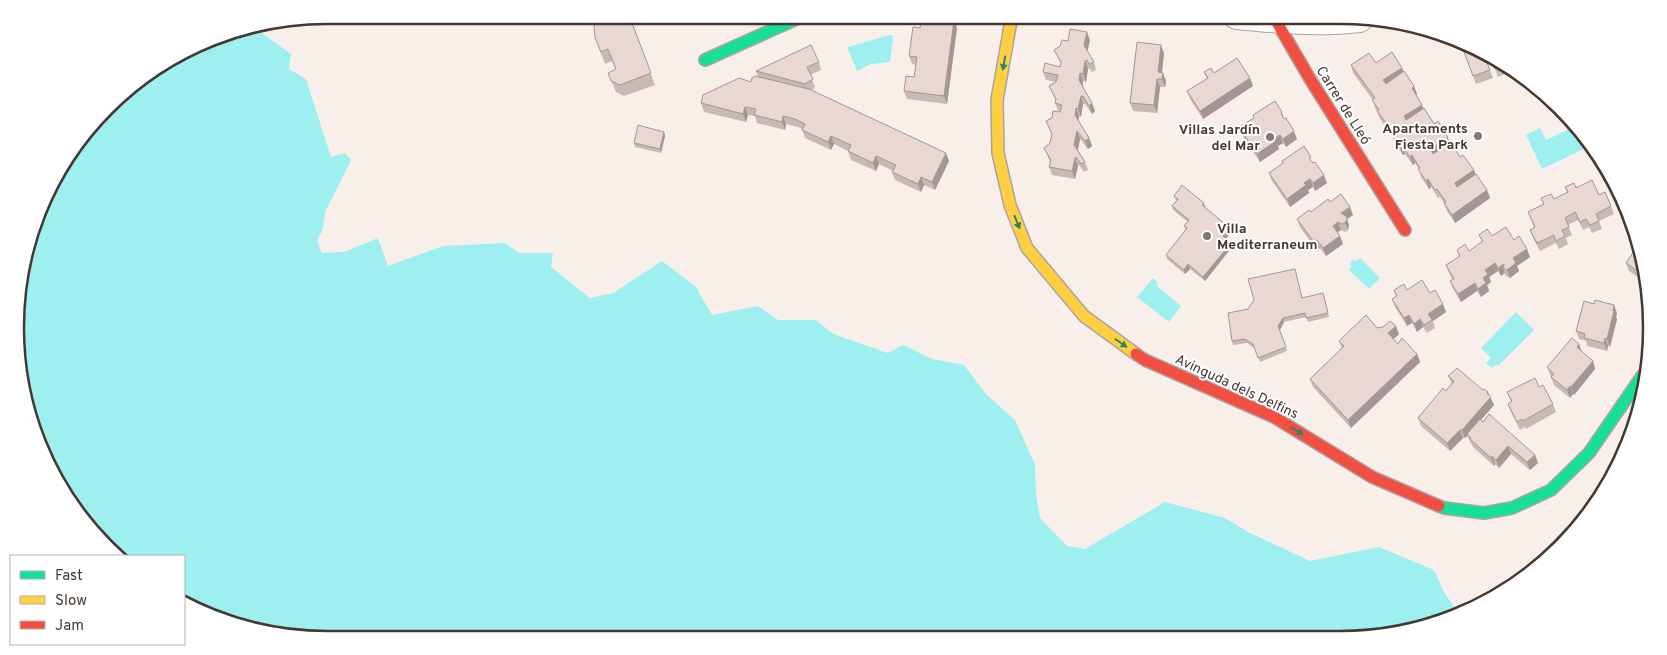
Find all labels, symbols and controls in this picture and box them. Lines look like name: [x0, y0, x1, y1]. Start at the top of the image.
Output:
one-way arrow: [999, 55, 1007, 71]
street label: Carrer de Lleó: [1312, 63, 1374, 148]
place label: Apartaments Fiesta Park: [1382, 121, 1468, 154]
place label: Villas Jardín del Mar: [1179, 122, 1260, 155]
marker: Apartaments Fiesta Park: [1472, 130, 1484, 142]
marker: Villas Jardín del Mar: [1264, 131, 1276, 143]
one-way arrow: [1013, 215, 1021, 230]
place label: Villa Mediterraneum: [1217, 221, 1318, 254]
marker: Villa Mediterraneum: [1201, 230, 1213, 242]
one-way arrow: [1115, 338, 1128, 348]
street label: Avinguda dels Delfins: [1172, 351, 1301, 423]
one-way arrow: [1291, 427, 1304, 436]
legend: [10, 555, 185, 645]
text: Fast: [55, 567, 83, 586]
text: Slow: [55, 592, 87, 611]
text: Jam: [55, 617, 84, 636]

